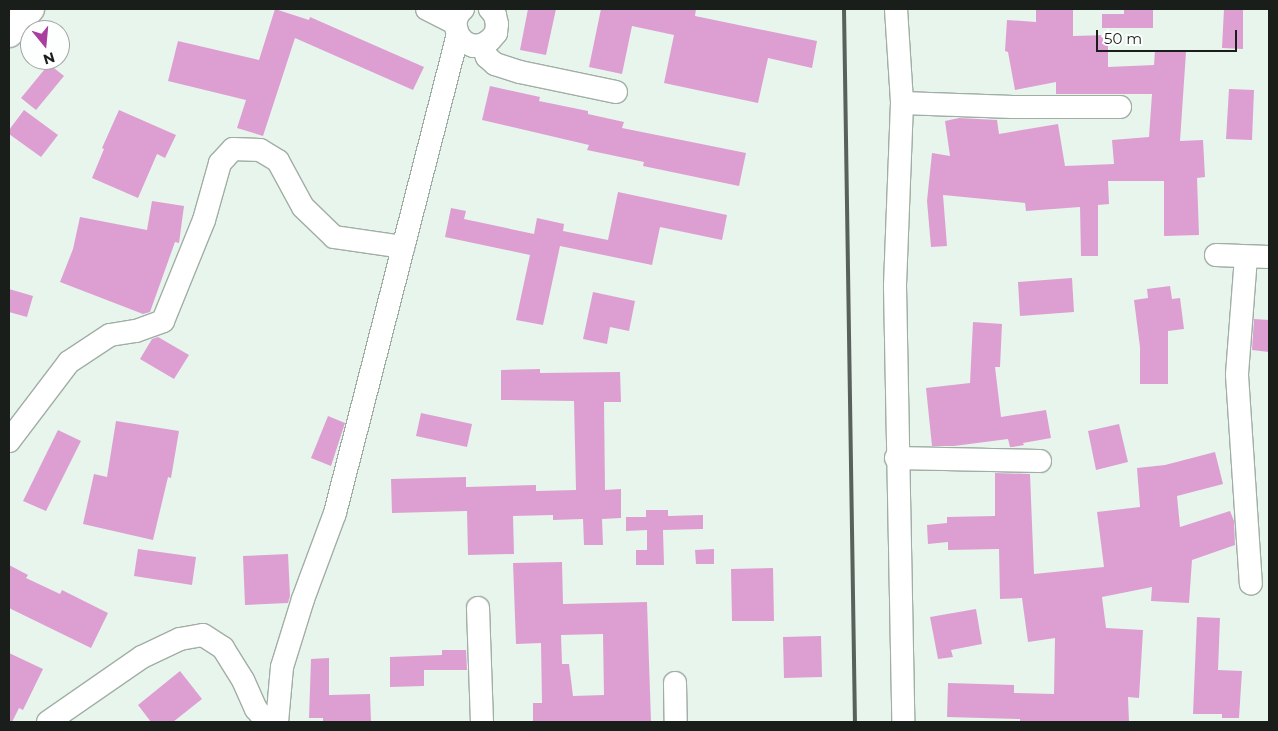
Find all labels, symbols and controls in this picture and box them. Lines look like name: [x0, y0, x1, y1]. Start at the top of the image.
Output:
north arrow: [20, 20, 70, 70]
scale bar: [1098, 20, 1239, 52]
text: 50 m: [1104, 29, 1142, 48]
text: N: [41, 48, 57, 69]

